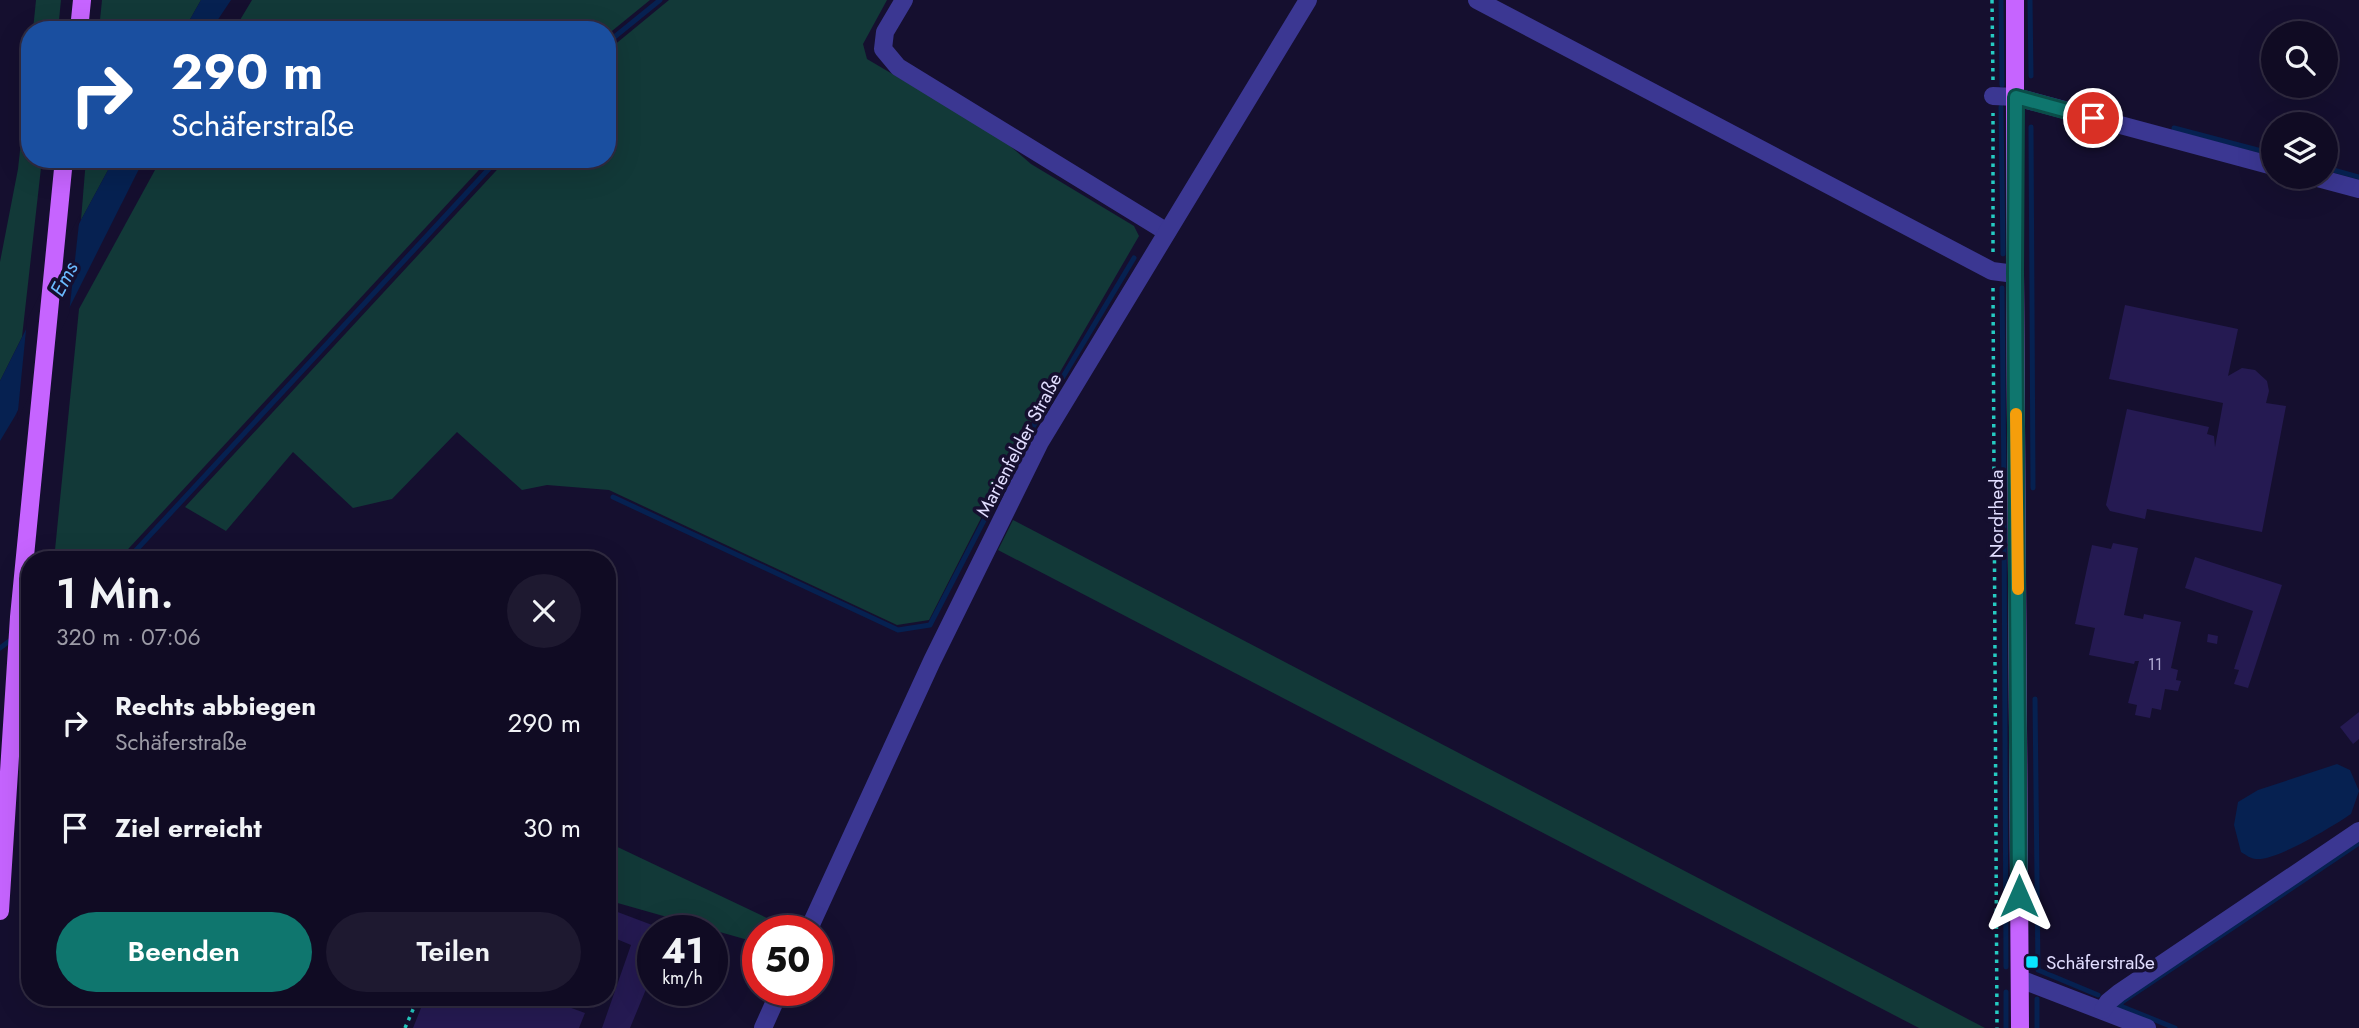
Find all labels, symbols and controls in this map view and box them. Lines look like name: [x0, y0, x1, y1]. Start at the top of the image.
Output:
map controls: [2261, 21, 2338, 189]
button: search: [2261, 21, 2338, 98]
text: 290 m: [171, 37, 323, 107]
icon: right: [56, 49, 147, 140]
pin: [2063, 88, 2123, 148]
icon: arrive: [2074, 99, 2112, 137]
text: Schäferstraße: [171, 102, 354, 148]
button: layers: [2261, 112, 2338, 189]
water label: Ems: [42, 256, 86, 302]
street label: Marienfelder Straße: [970, 368, 1068, 522]
street label: Nordrheda: [1983, 470, 2010, 558]
text: 1 Min.: [56, 563, 174, 624]
button: close: [507, 574, 581, 648]
text: 320 m · 07:06: [56, 620, 201, 654]
house number: 11: [2148, 653, 2162, 676]
text: Rechts abbiegen: [115, 687, 316, 725]
icon: right: [56, 704, 94, 742]
text: 290 m: [508, 704, 581, 742]
text: Schäferstraße: [115, 725, 247, 759]
icon: arrive: [56, 809, 94, 847]
text: Ziel erreicht: [115, 809, 262, 847]
text: 30 m: [523, 809, 581, 847]
position arrow: [1982, 859, 2056, 933]
button: Beenden: [56, 912, 312, 992]
button: Teilen: [326, 912, 581, 992]
speed limit sign: 50: [742, 915, 833, 1006]
text: 41: [661, 926, 704, 976]
place label: Schäferstraße: [2046, 949, 2155, 976]
marker: Schäferstraße: [2024, 954, 2040, 970]
text: km/h: [662, 965, 703, 991]

